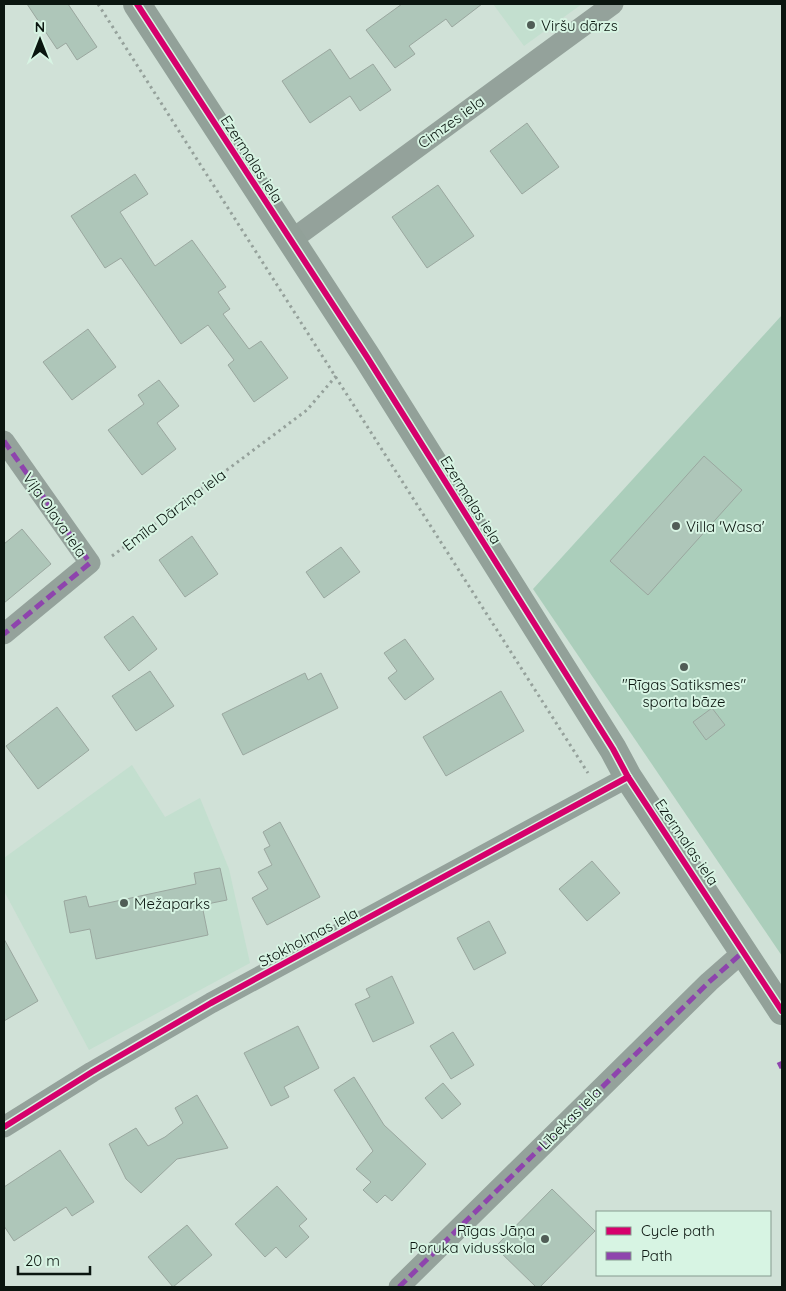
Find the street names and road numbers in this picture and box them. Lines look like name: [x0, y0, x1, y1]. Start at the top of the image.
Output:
street label: Cimzes iela: [414, 92, 488, 152]
street label: Ezermalas iela: [217, 112, 287, 206]
street label: Ezermalas iela: [436, 452, 506, 548]
street label: Emīla Dārziņa iela: [119, 465, 229, 555]
street label: Viļa Olava iela: [19, 469, 91, 561]
street label: Ezermalas iela: [651, 795, 723, 889]
street label: Stokholmas iela: [255, 903, 361, 971]
street label: Lībekas iela: [535, 1083, 605, 1153]

